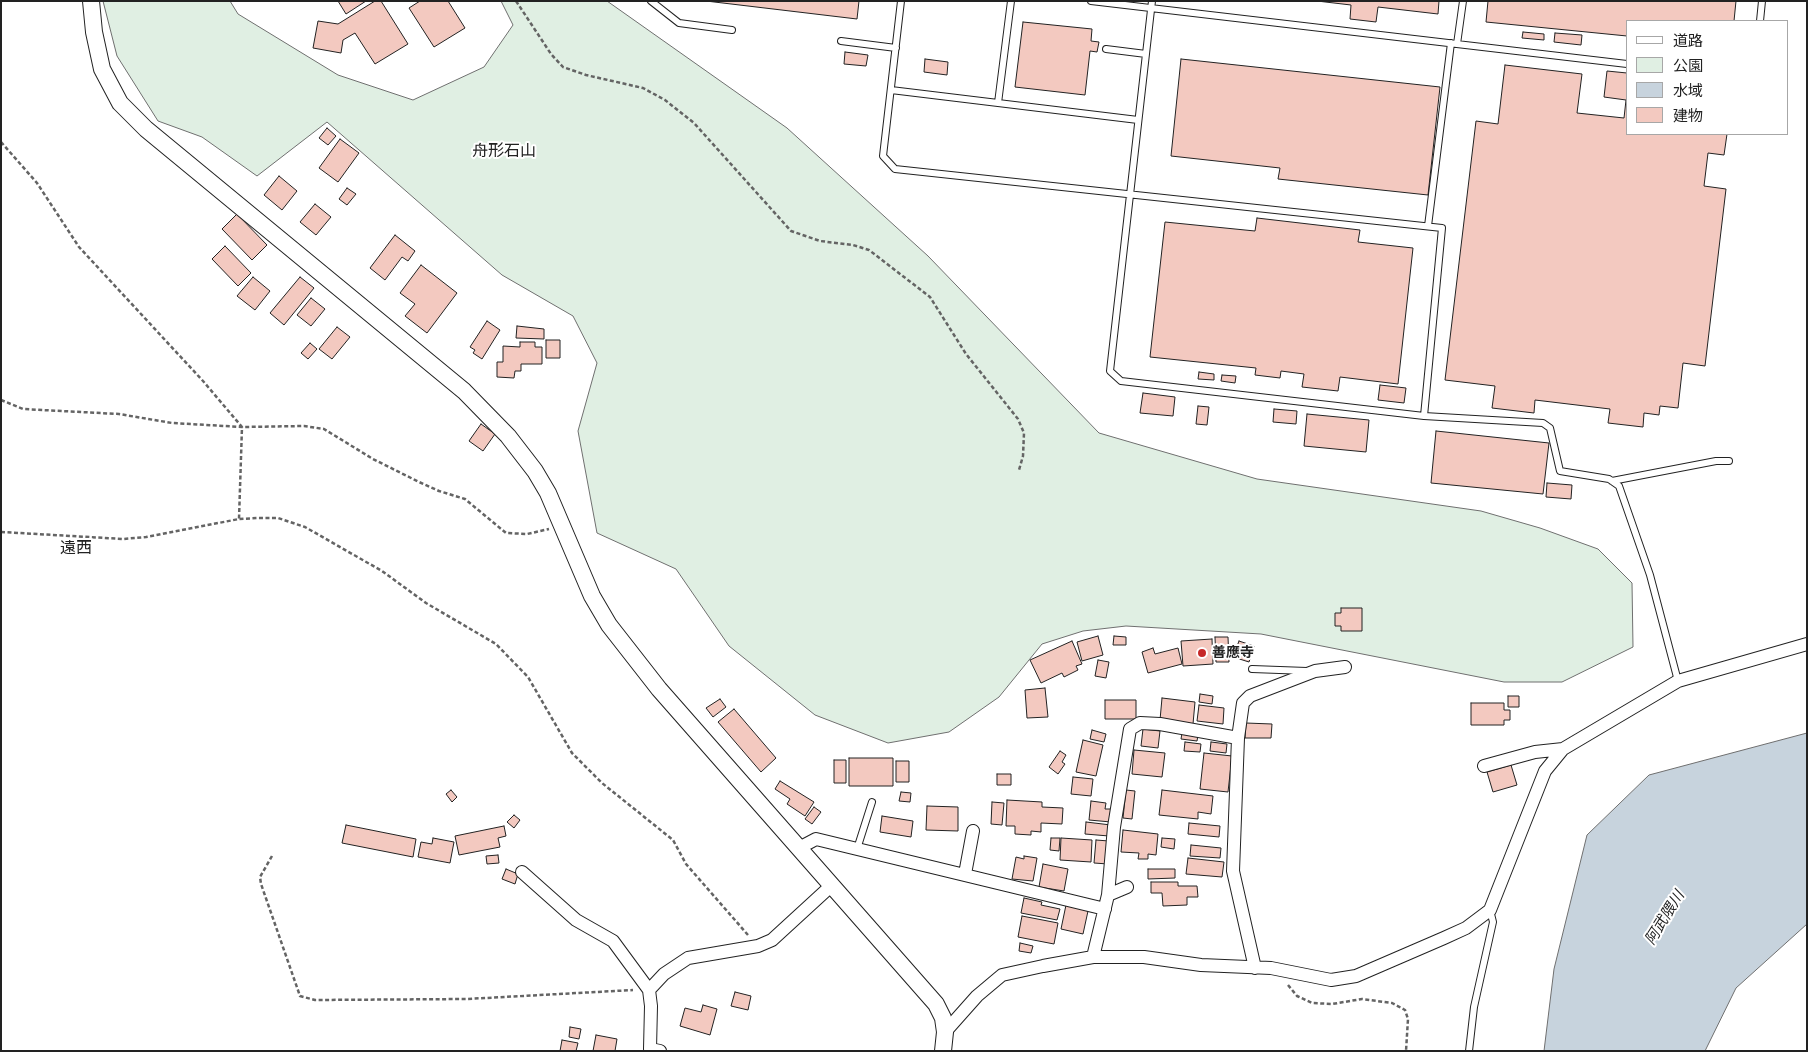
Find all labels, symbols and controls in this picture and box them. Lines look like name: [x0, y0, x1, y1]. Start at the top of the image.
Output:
legend: [1626, 20, 1788, 135]
text: 道路: [1673, 32, 1703, 49]
text: 公園: [1673, 57, 1703, 74]
text: 水域: [1673, 82, 1703, 99]
text: 建物: [1673, 107, 1703, 124]
district label: 舟形石山: [472, 142, 536, 162]
district label: 遠西: [60, 539, 92, 559]
place label: 善應寺: [1212, 645, 1254, 661]
marker: 善應寺: [1196, 647, 1208, 659]
water label: 阿武隈川: [1641, 888, 1689, 948]

